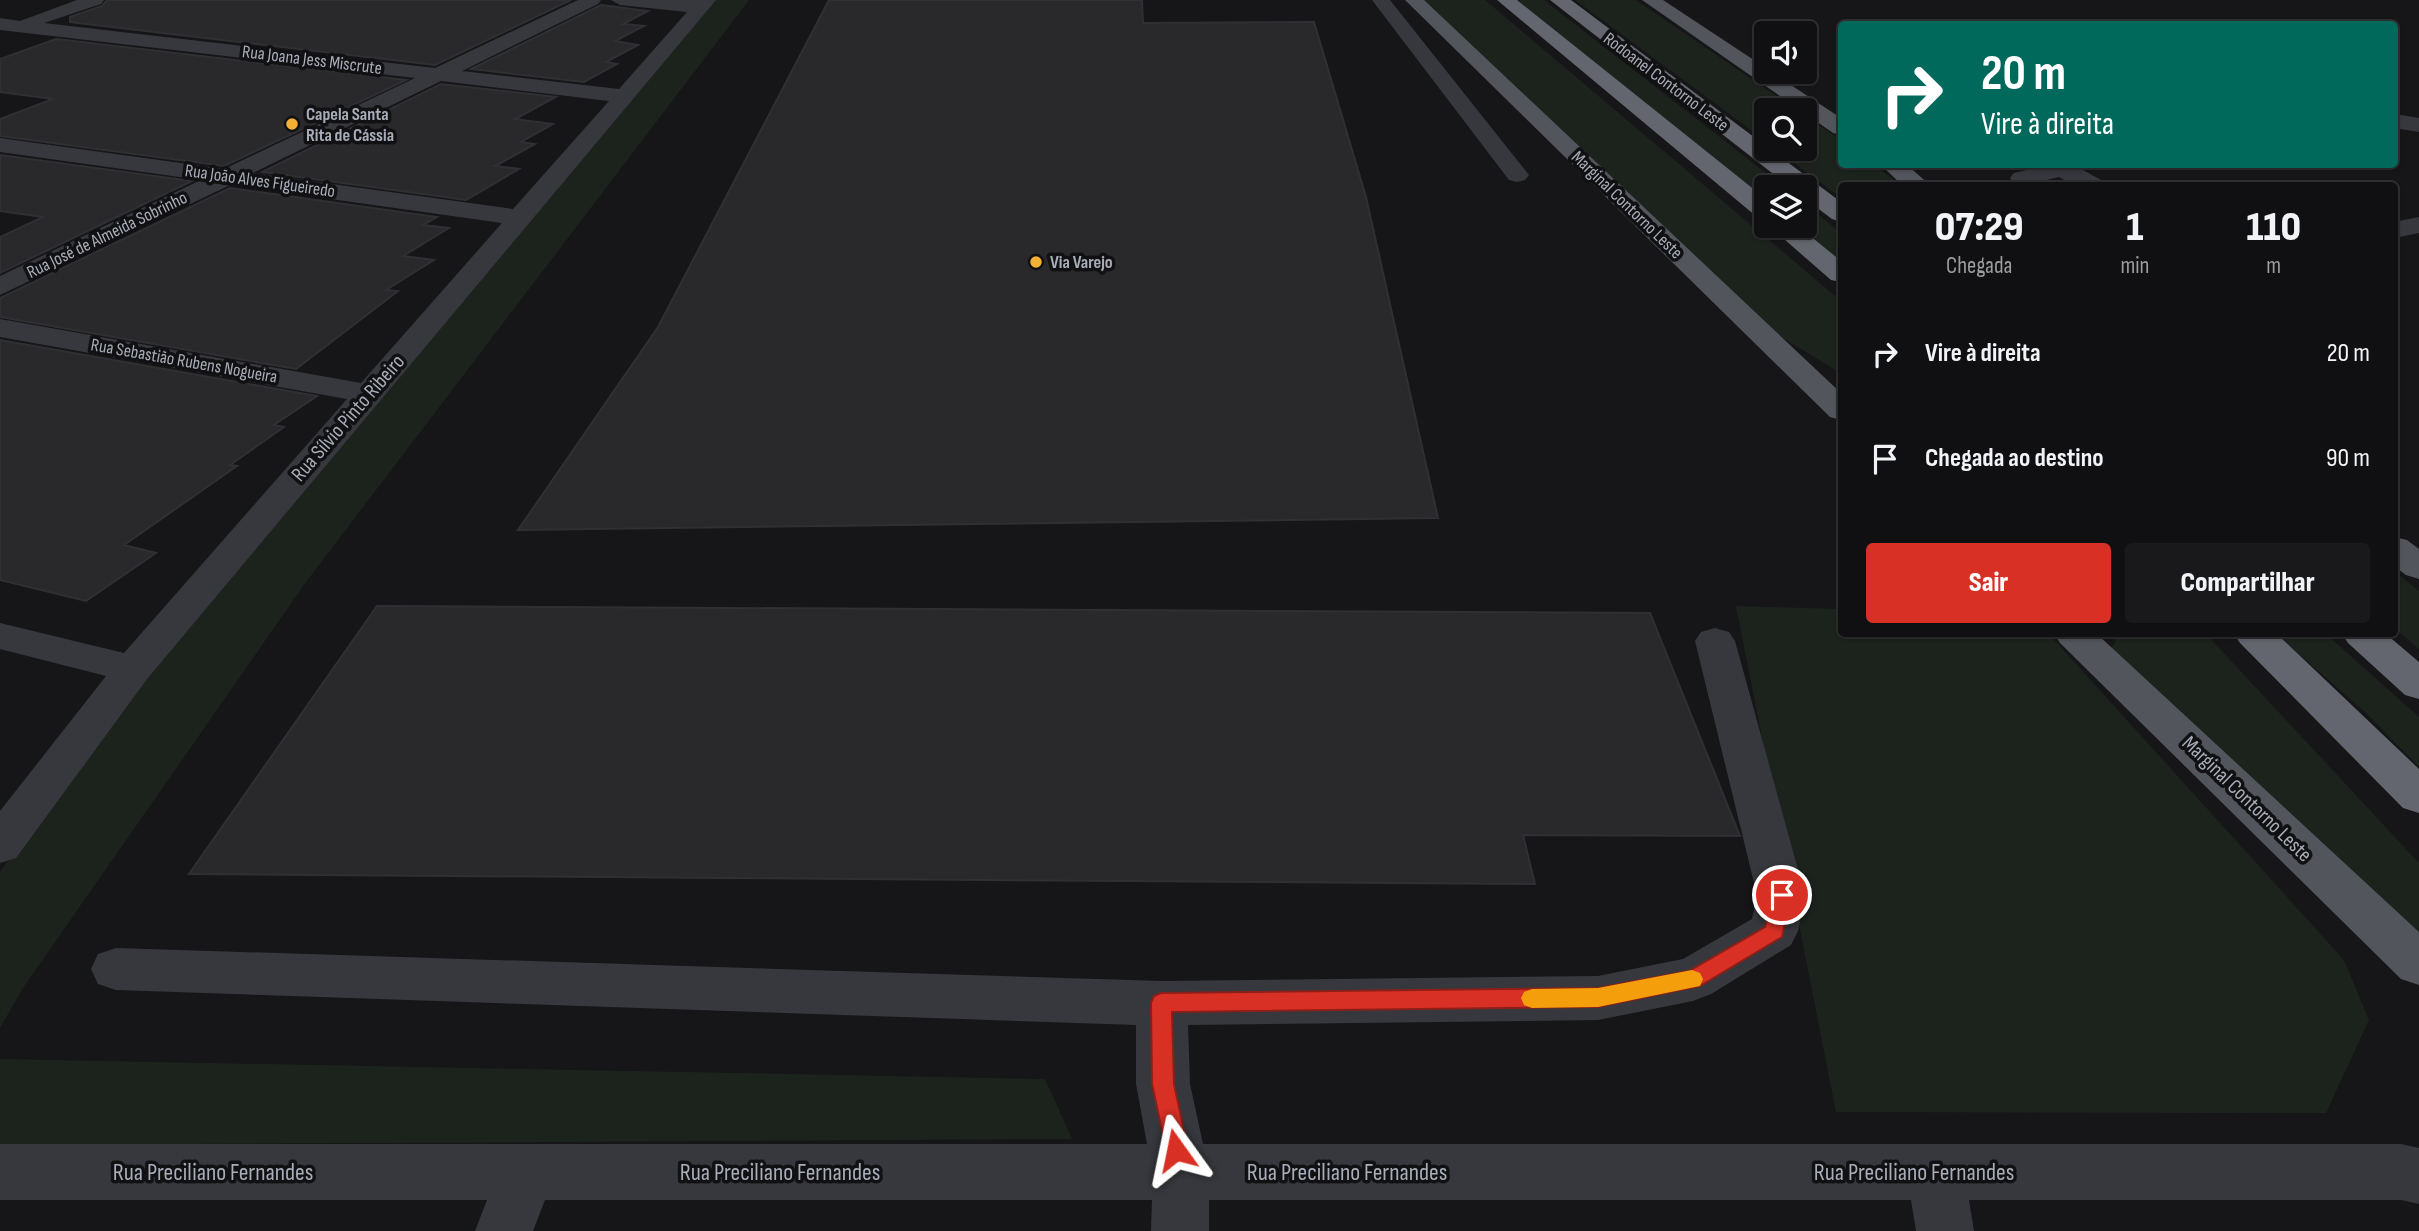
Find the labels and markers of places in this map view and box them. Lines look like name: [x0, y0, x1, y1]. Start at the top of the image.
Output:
place label: Capela Santa Rita de Cássia: [306, 104, 394, 146]
marker: Capela Santa Rita de Cássia: [284, 116, 300, 132]
place label: Via Varejo: [1050, 252, 1113, 273]
marker: Via Varejo: [1028, 254, 1044, 270]
pin: [1752, 865, 1812, 925]

